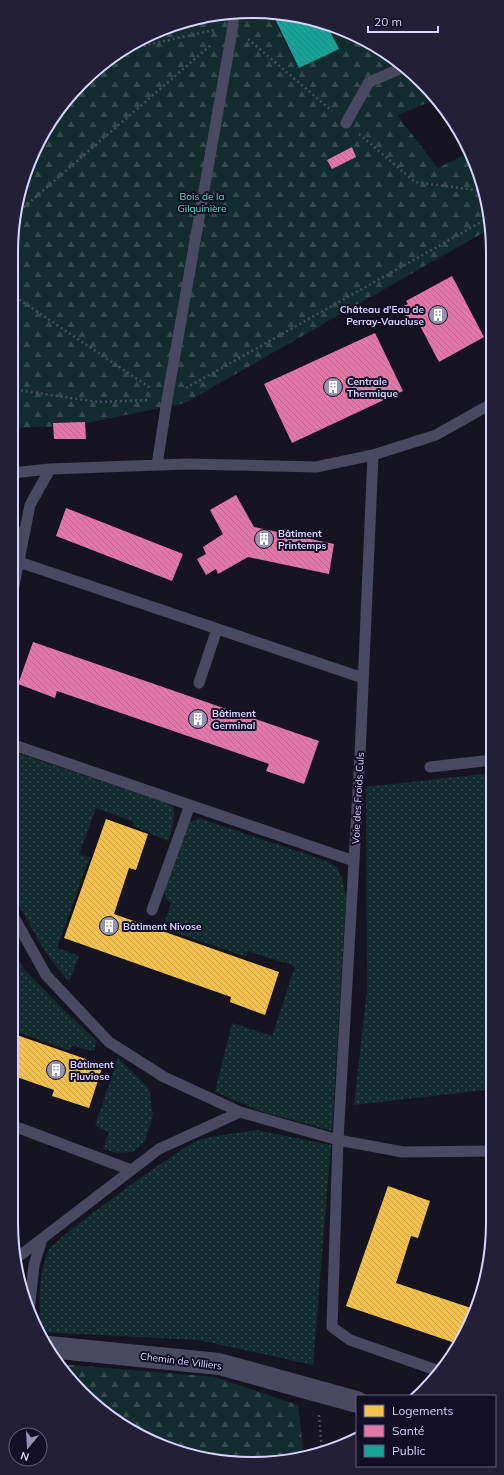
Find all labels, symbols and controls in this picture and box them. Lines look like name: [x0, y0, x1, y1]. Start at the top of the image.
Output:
scale bar: [368, 8, 438, 34]
text: 20 m: [374, 14, 402, 29]
park label: Bois de la Gilquinière: [178, 190, 226, 215]
place label: Château d'Eau de Perray-Vaucluse: [340, 303, 425, 328]
building icon: Château d'Eau de Perray-Vaucluse: [427, 304, 449, 326]
place label: Centrale Thermique: [347, 375, 398, 400]
building icon: Centrale Thermique: [322, 376, 344, 398]
place label: Bâtiment Printemps: [278, 527, 327, 552]
building icon: Bâtiment Printemps: [253, 528, 275, 550]
place label: Bâtiment Germinal: [212, 707, 256, 732]
building icon: Bâtiment Germinal: [187, 708, 209, 730]
street label: Voie des Froids Culs: [349, 752, 367, 844]
building icon: Bâtiment Nivose: [98, 915, 120, 937]
place label: Bâtiment Nivose: [123, 920, 202, 933]
place label: Bâtiment Pluviose: [70, 1058, 114, 1083]
building icon: Bâtiment Pluviose: [45, 1059, 67, 1081]
street label: Chemin de Villiers: [139, 1350, 223, 1372]
legend: [356, 1395, 496, 1467]
text: Logements: [392, 1403, 453, 1418]
text: Santé: [392, 1423, 424, 1438]
north arrow: [8, 1427, 48, 1467]
text: Public: [392, 1443, 426, 1458]
text: N: [19, 1449, 31, 1464]

